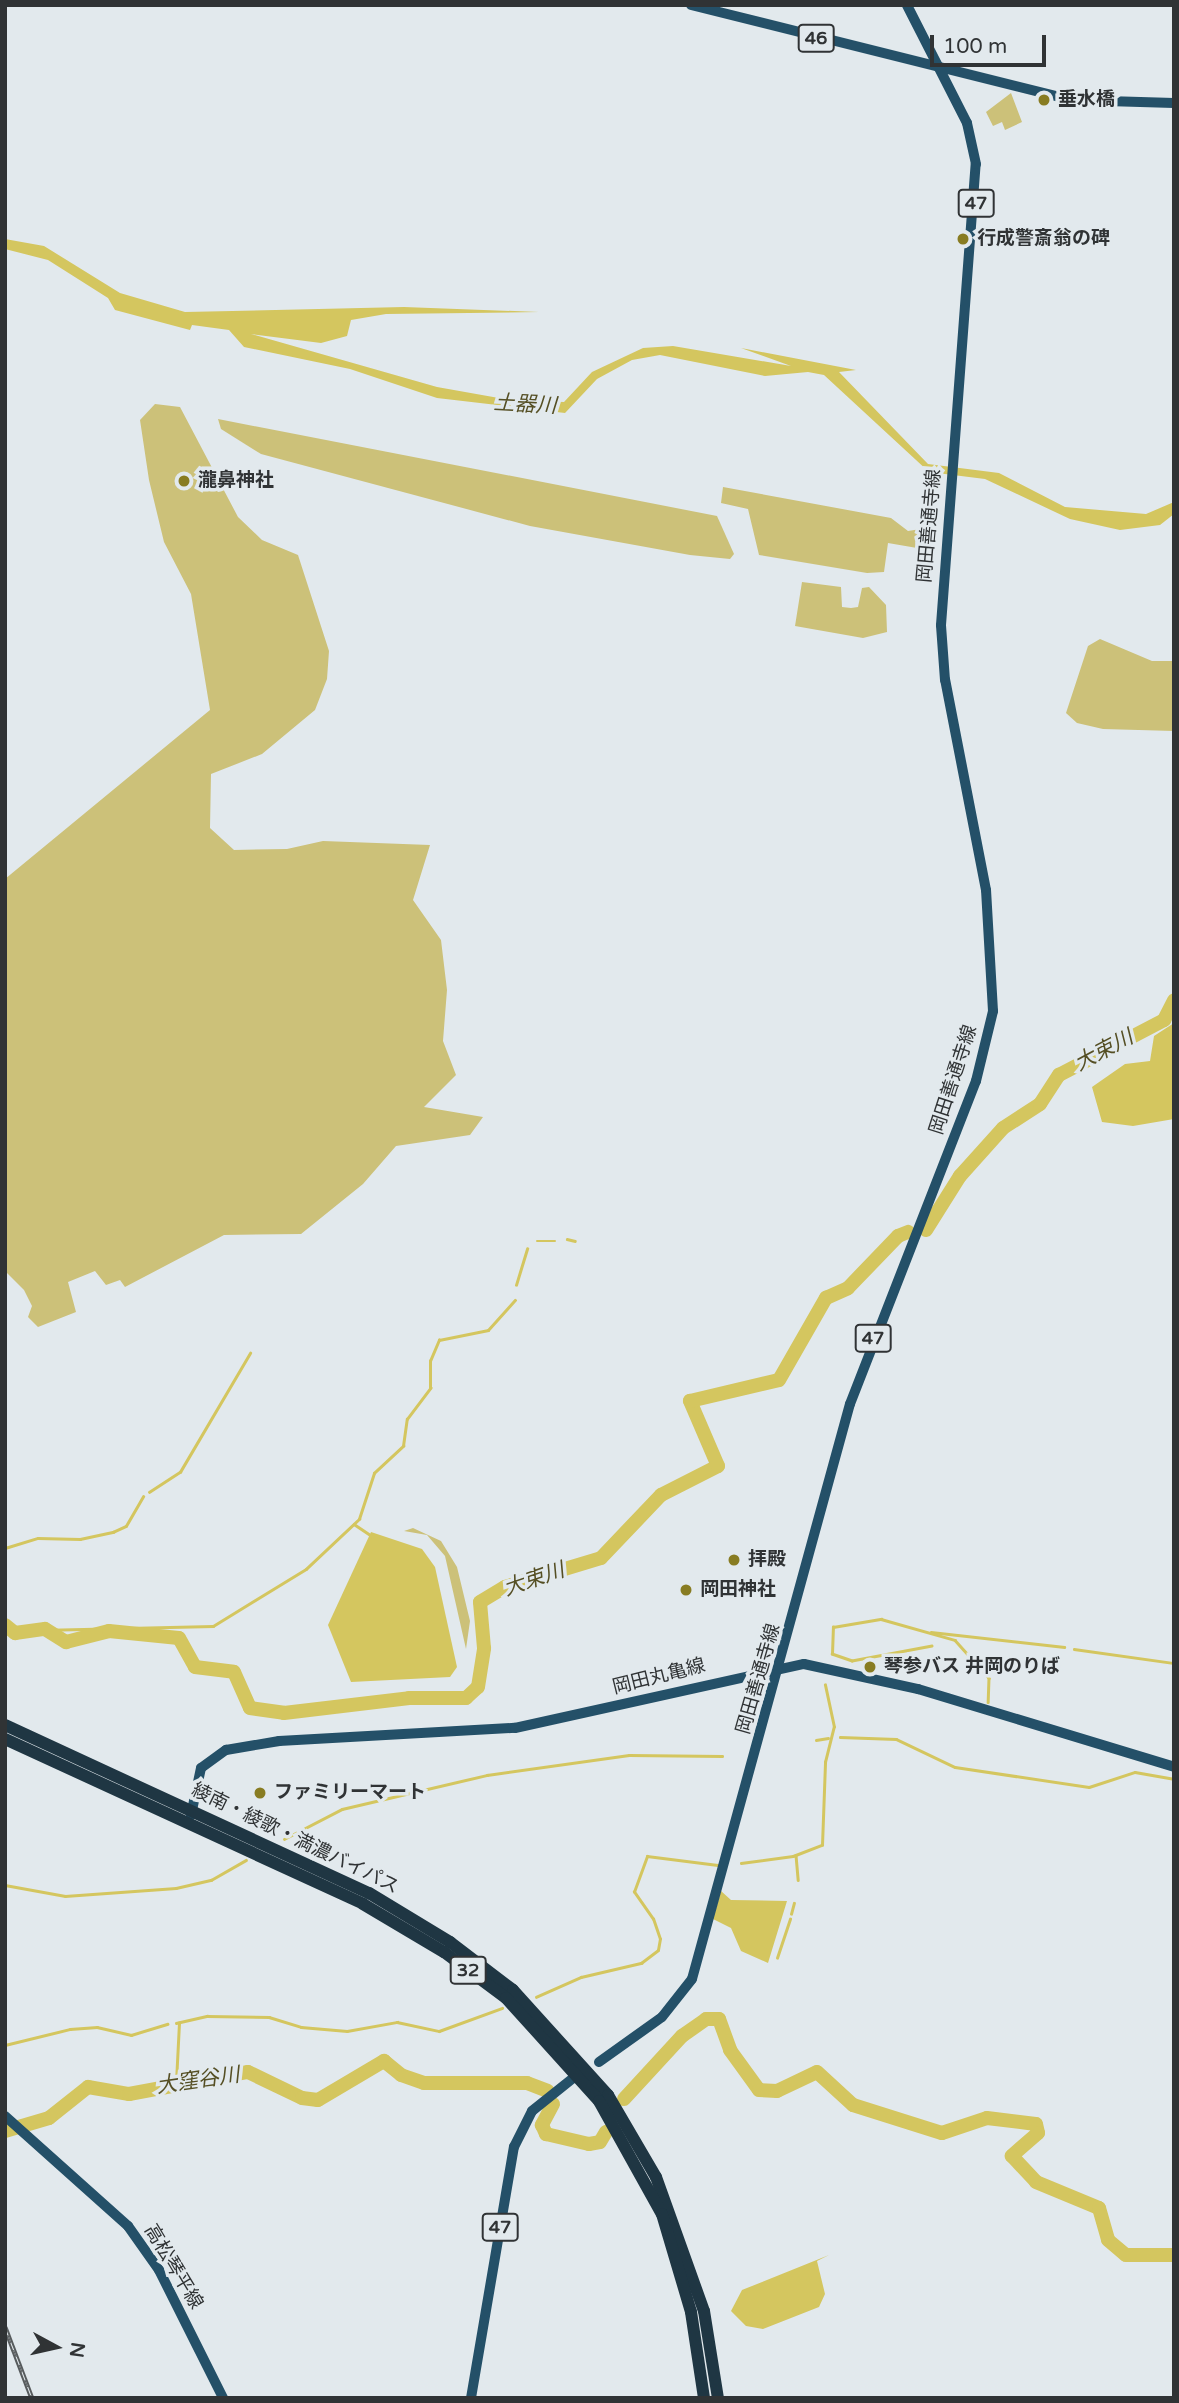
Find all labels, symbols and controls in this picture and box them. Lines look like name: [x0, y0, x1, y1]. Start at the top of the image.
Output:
scale bar: [934, 21, 1050, 65]
road number: 46: [797, 24, 835, 52]
text: 100 m: [943, 34, 1007, 59]
place label: 垂水橋: [1058, 89, 1115, 111]
marker: 垂水橋: [1036, 92, 1052, 108]
road number: 47: [957, 188, 995, 218]
place label: 行成警斎翁の碑: [977, 228, 1110, 250]
marker: 行成警斎翁の碑: [955, 231, 971, 247]
water label: 土器川: [493, 391, 557, 419]
street label: 岡田善通寺線: [914, 468, 946, 584]
place label: 瀧鼻神社: [198, 470, 274, 492]
marker: 瀧鼻神社: [176, 473, 192, 489]
street label: 岡田善通寺線: [926, 1022, 982, 1138]
water label: 大束川: [1070, 1025, 1138, 1077]
road number: 47: [854, 1324, 892, 1352]
place label: 拝殿: [748, 1549, 786, 1571]
marker: 拝殿: [726, 1552, 742, 1568]
water label: 大束川: [500, 1558, 568, 1602]
place label: 岡田神社: [700, 1579, 776, 1601]
marker: 岡田神社: [678, 1582, 694, 1598]
street label: 岡田善通寺線: [732, 1621, 786, 1737]
street label: 岡田丸亀線: [610, 1654, 708, 1700]
place label: 琴参バス 井岡のりば: [884, 1656, 1060, 1678]
marker: 琴参バス 井岡のりば: [862, 1659, 878, 1675]
street label: 綾南・綾歌・満濃バイパス: [188, 1779, 402, 1899]
place label: ファミリーマート: [274, 1782, 426, 1804]
marker: ファミリーマート: [252, 1785, 268, 1801]
road number: 32: [449, 1956, 487, 1984]
water label: 大窪谷川: [155, 2063, 241, 2099]
road number: 47: [481, 2213, 519, 2242]
street label: 高松琴平線: [139, 2220, 207, 2314]
north arrow: [21, 2312, 91, 2382]
text: N: [65, 2341, 89, 2359]

